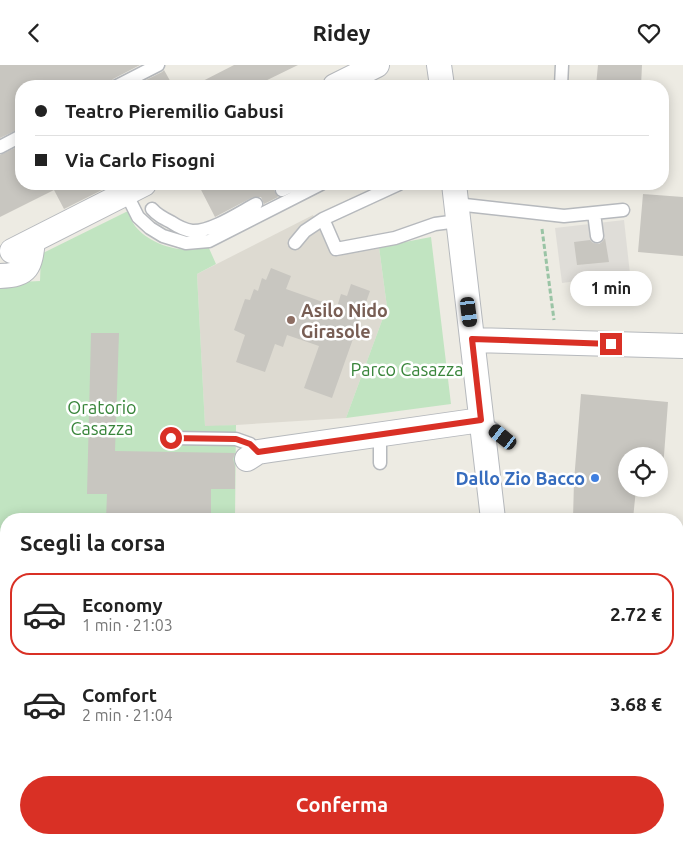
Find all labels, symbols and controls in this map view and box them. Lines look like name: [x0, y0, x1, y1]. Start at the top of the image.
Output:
icon: back: [20, 19, 48, 47]
icon: heart: [635, 19, 663, 47]
text: Ridey: [312, 20, 371, 45]
text: Teatro Pieremilio Gabusi: [65, 100, 284, 122]
text: Via Carlo Fisogni: [65, 149, 215, 171]
callout: 1 min: [570, 271, 652, 307]
text: 1 min: [591, 279, 631, 297]
car: [459, 296, 478, 328]
place label: Asilo Nido Girasole: [301, 300, 388, 341]
marker: Asilo Nido Girasole: [285, 314, 297, 326]
route end: [600, 333, 622, 355]
park label: Parco Casazza: [351, 359, 463, 379]
park label: Oratorio Casazza: [67, 397, 137, 438]
car: [486, 422, 519, 452]
route start: [160, 427, 182, 449]
map controls: [618, 447, 668, 497]
button: locate: [618, 447, 668, 497]
place label: Dallo Zio Bacco: [456, 468, 585, 488]
marker: Dallo Zio Bacco: [589, 472, 601, 484]
text: Scegli la corsa: [20, 530, 166, 555]
icon: car: [22, 592, 67, 637]
text: Economy: [82, 594, 163, 616]
text: 2.72 €: [610, 603, 662, 625]
text: 1 min · 21:03: [82, 616, 173, 634]
icon: car: [22, 682, 67, 727]
text: Comfort: [82, 684, 157, 706]
text: 3.68 €: [610, 693, 662, 715]
text: 2 min · 21:04: [82, 706, 173, 724]
button: Conferma: [20, 776, 664, 834]

